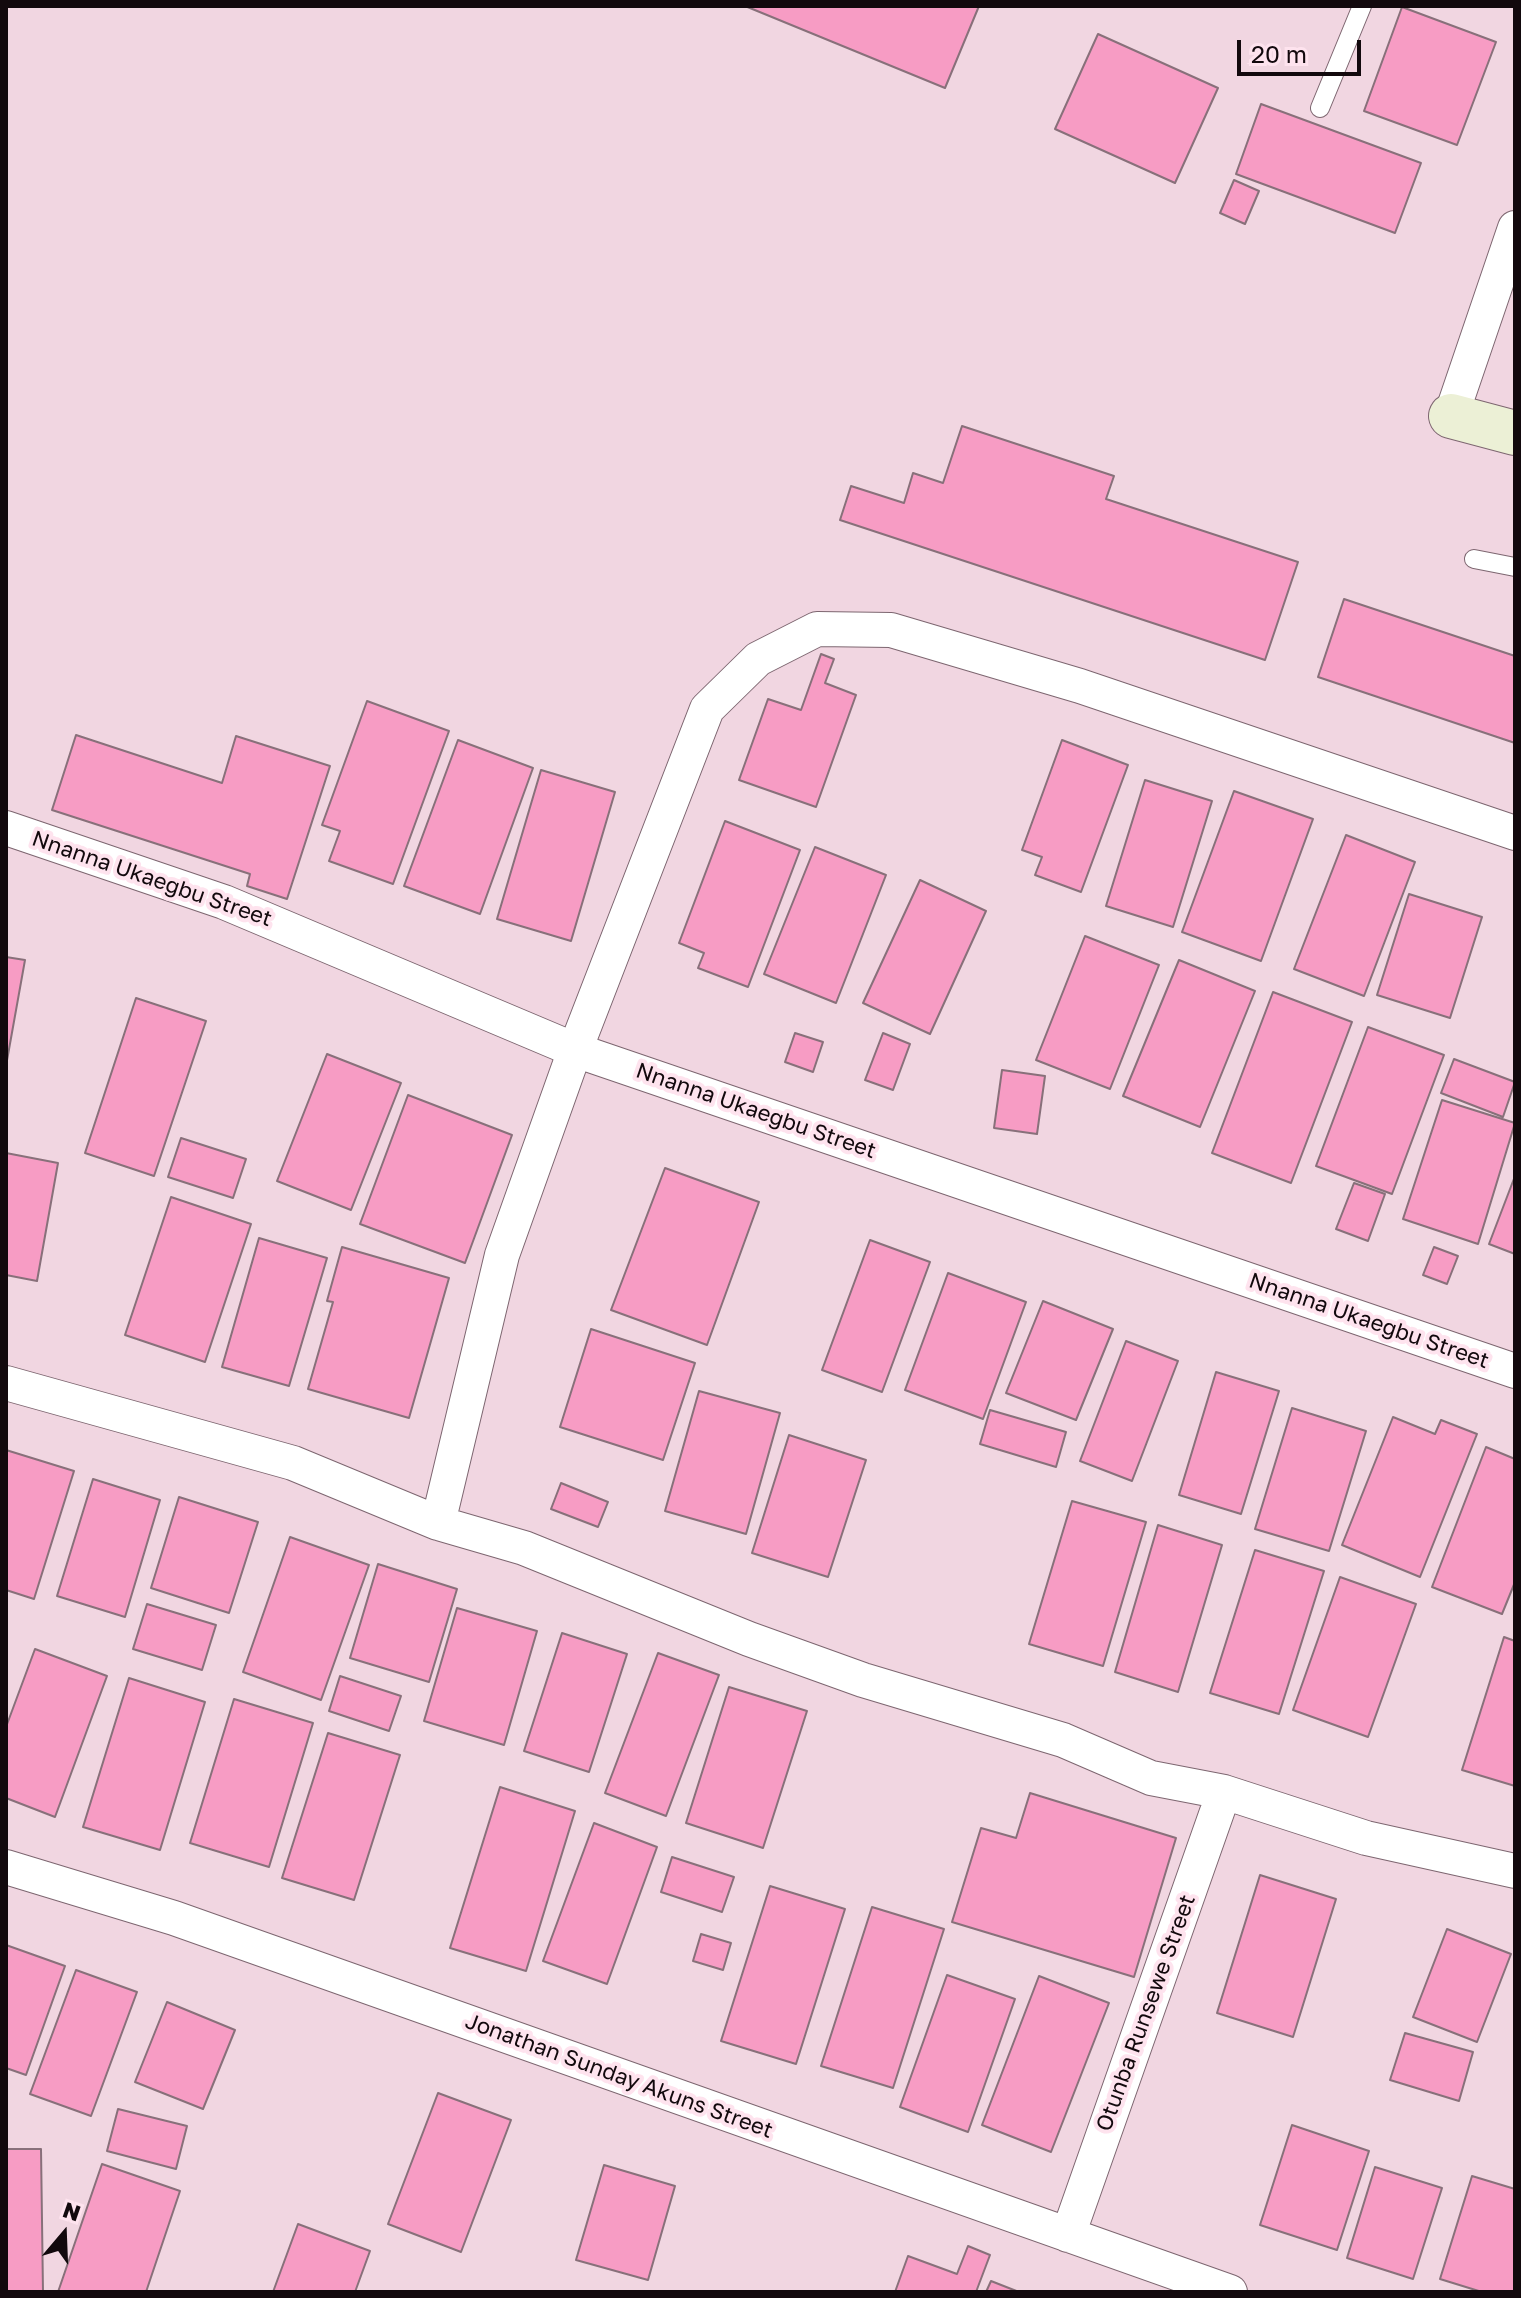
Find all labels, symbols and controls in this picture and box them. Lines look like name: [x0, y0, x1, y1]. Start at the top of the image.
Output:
scale bar: [1241, 24, 1365, 74]
text: 20 m: [1251, 39, 1307, 68]
street label: Nnanna Ukaegbu Street: [29, 825, 275, 933]
street label: Nnanna Ukaegbu Street: [633, 1057, 879, 1165]
street label: Nnanna Ukaegbu Street: [1246, 1267, 1492, 1375]
street label: Otunba Runsewe Street: [1091, 1891, 1201, 2135]
street label: Jonathan Sunday Akuns Street: [462, 2008, 776, 2144]
north arrow: [24, 2194, 104, 2274]
text: N: [60, 2195, 84, 2226]

